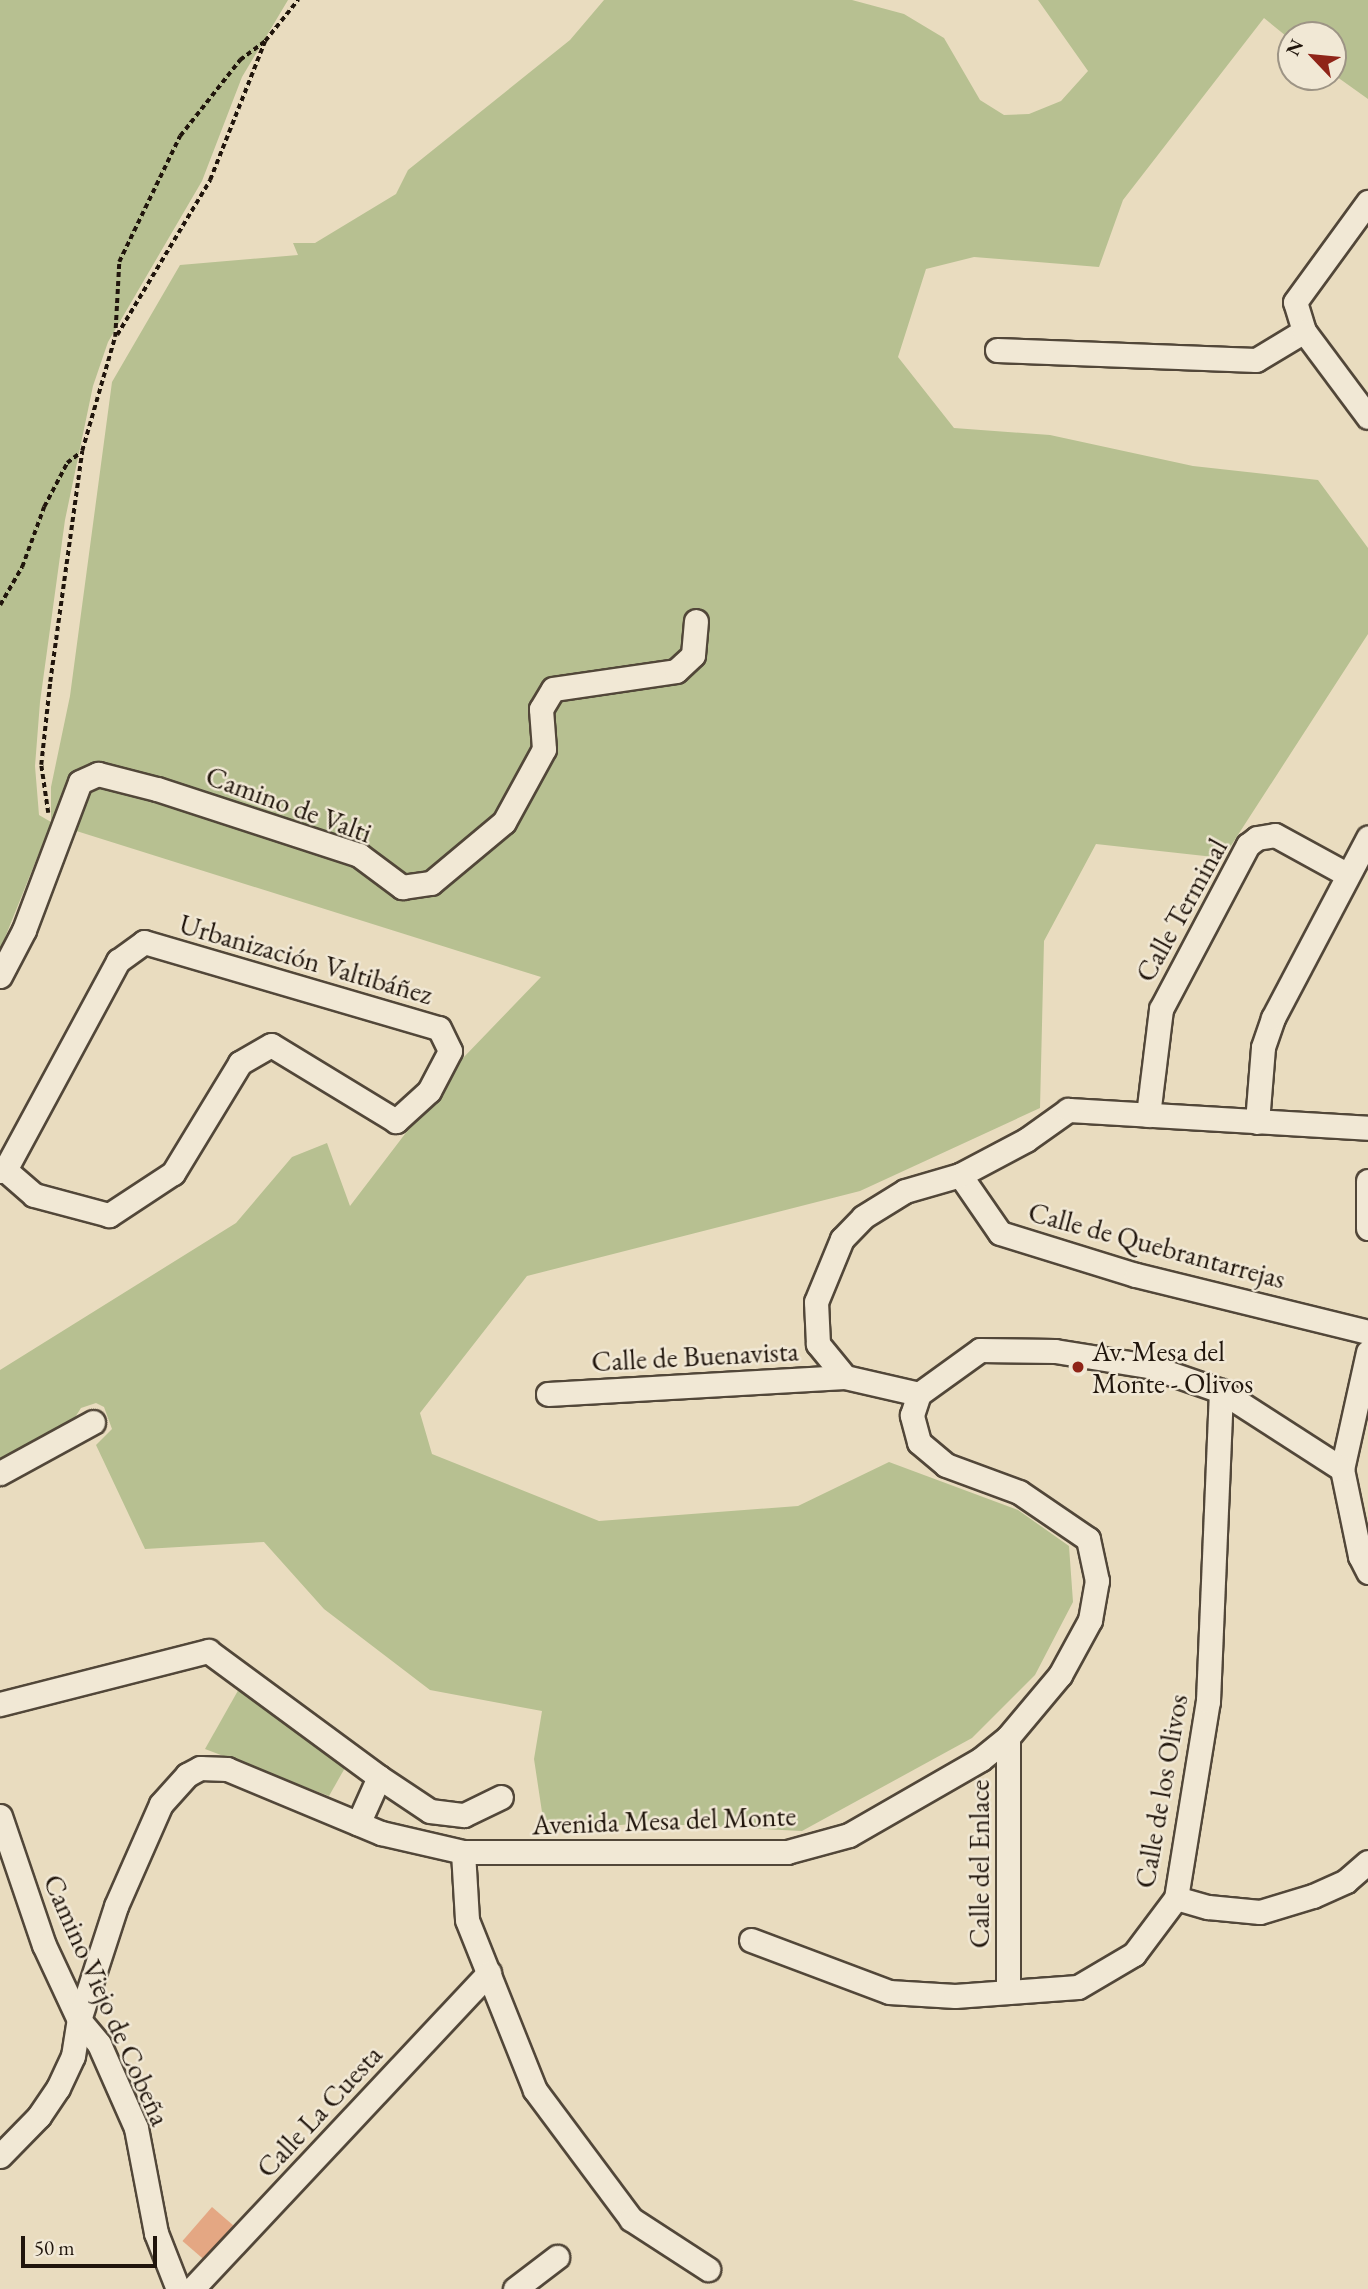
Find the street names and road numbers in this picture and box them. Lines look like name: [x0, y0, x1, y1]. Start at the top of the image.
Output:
street label: Camino de Valti: [201, 758, 377, 850]
street label: Calle Terminal: [1128, 833, 1234, 987]
street label: Urbanización Valtibáñez: [176, 907, 436, 1011]
street label: Calle de Quebrantarrejas: [1025, 1195, 1289, 1295]
street label: Calle de Buenavista: [591, 1334, 799, 1378]
street label: Calle de los Olivos: [1127, 1691, 1195, 1891]
street label: Calle del Enlace: [962, 1780, 996, 1948]
street label: Avenida Mesa del Monte: [531, 1799, 797, 1841]
street label: Camino Viejo de Cobeña: [36, 1869, 178, 2131]
street label: Calle La Cuesta: [249, 2038, 389, 2184]

